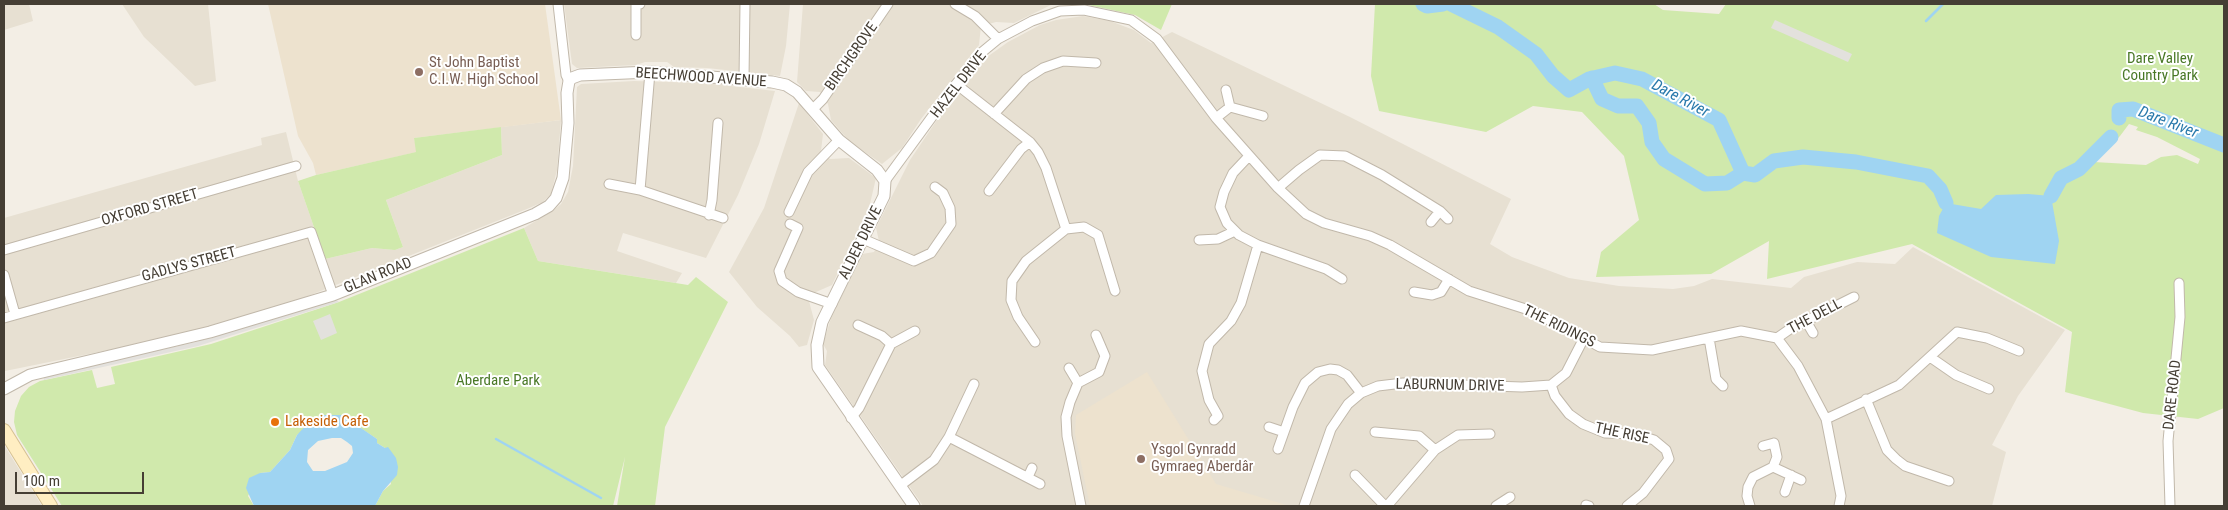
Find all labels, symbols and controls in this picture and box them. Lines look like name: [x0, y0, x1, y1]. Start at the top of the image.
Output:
street label: BIRCHGROVE: [822, 19, 882, 95]
street label: HAZEL DRIVE: [927, 48, 991, 122]
park label: Dare Valley Country Park: [2122, 50, 2198, 85]
place label: St John Baptist C.I.W. High School: [429, 54, 538, 89]
street label: BEECHWOOD AVENUE: [635, 64, 767, 92]
marker: St John Baptist C.I.W. High School: [413, 66, 425, 78]
water label: Dare River: [1648, 76, 1712, 122]
water label: Dare River: [2136, 103, 2200, 143]
street label: OXFORD STREET: [100, 186, 200, 230]
street label: ALDER DRIVE: [836, 203, 886, 283]
street label: GADLYS STREET: [140, 244, 238, 286]
street label: GLAN ROAD: [341, 254, 415, 298]
street label: THE DELL: [1785, 295, 1845, 339]
street label: THE RIDINGS: [1520, 302, 1598, 352]
street label: DARE ROAD: [2160, 359, 2186, 431]
park label: Aberdare Park: [456, 372, 540, 390]
street label: LABURNUM DRIVE: [1395, 376, 1505, 396]
place label: Lakeside Cafe: [285, 413, 368, 431]
marker: Lakeside Cafe: [269, 416, 281, 428]
street label: THE RISE: [1593, 419, 1651, 449]
place label: Ysgol Gynradd Gymraeg Aberdâr: [1151, 441, 1253, 476]
marker: Ysgol Gynradd Gymraeg Aberdâr: [1135, 453, 1147, 465]
scale bar: [18, 462, 146, 494]
text: 100 m: [23, 472, 60, 490]

